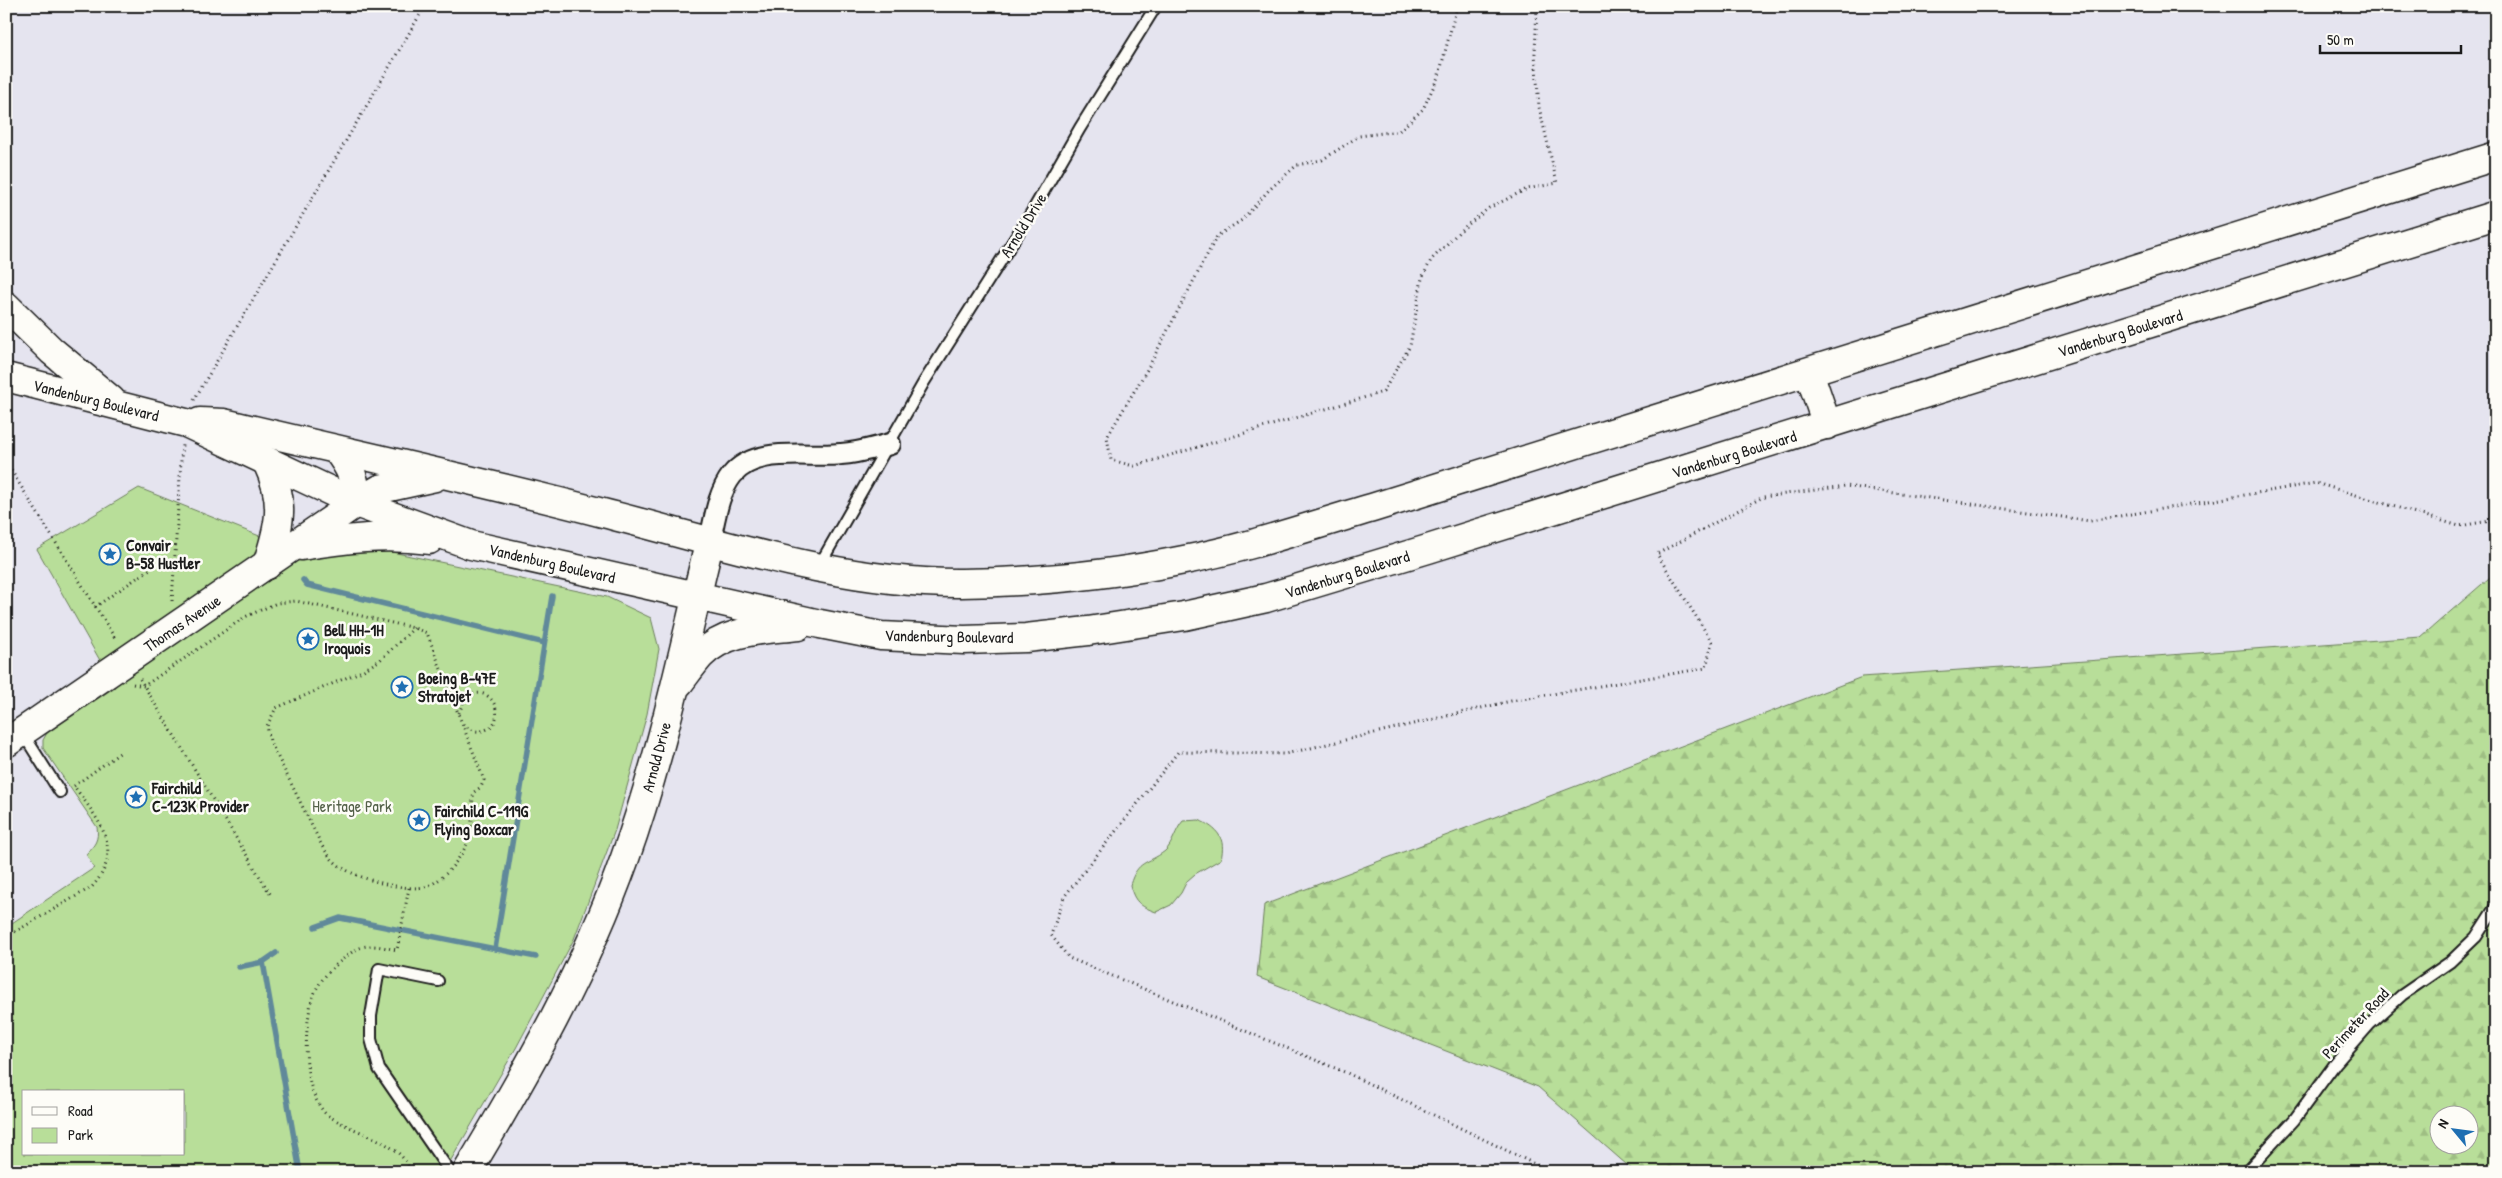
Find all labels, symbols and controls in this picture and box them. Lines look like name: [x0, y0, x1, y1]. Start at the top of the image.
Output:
scale bar: [2320, 22, 2461, 54]
text: 50 m: [2327, 29, 2354, 50]
street label: Arnold Drive: [995, 188, 1052, 261]
street label: Vandenburg Boulevard: [2055, 304, 2185, 362]
street label: Vandenburg Boulevard: [31, 374, 161, 426]
street label: Vandenburg Boulevard: [1669, 425, 1799, 483]
place label: Convair B-58 Hustler: [126, 534, 201, 574]
street label: Vandenburg Boulevard: [487, 538, 617, 588]
place icon: Convair B-58 Hustler: [98, 542, 122, 566]
street label: Vandenburg Boulevard: [1282, 545, 1412, 603]
street label: Thomas Avenue: [139, 589, 225, 657]
place label: Bell HH-1H Iroquois: [324, 619, 384, 660]
street label: Vandenburg Boulevard: [884, 624, 1014, 648]
place icon: Bell HH-1H Iroquois: [296, 627, 320, 651]
place label: Boeing B-47E Stratojet: [418, 667, 497, 707]
place icon: Boeing B-47E Stratojet: [390, 675, 414, 699]
street label: Arnold Drive: [636, 719, 676, 795]
place label: Fairchild C-123K Provider: [151, 777, 250, 817]
place icon: Fairchild C-123K Provider: [124, 785, 148, 809]
park label: Heritage Park: [312, 795, 392, 817]
place label: Fairchild C-119G Flying Boxcar: [434, 800, 528, 841]
place icon: Fairchild C-119G Flying Boxcar: [407, 808, 431, 832]
street label: Perimeter Road: [2317, 983, 2393, 1063]
legend: [22, 1090, 185, 1156]
text: Road: [68, 1100, 93, 1121]
north arrow: [2430, 1106, 2480, 1156]
text: N: [2432, 1115, 2453, 1131]
text: Park: [68, 1124, 93, 1145]

